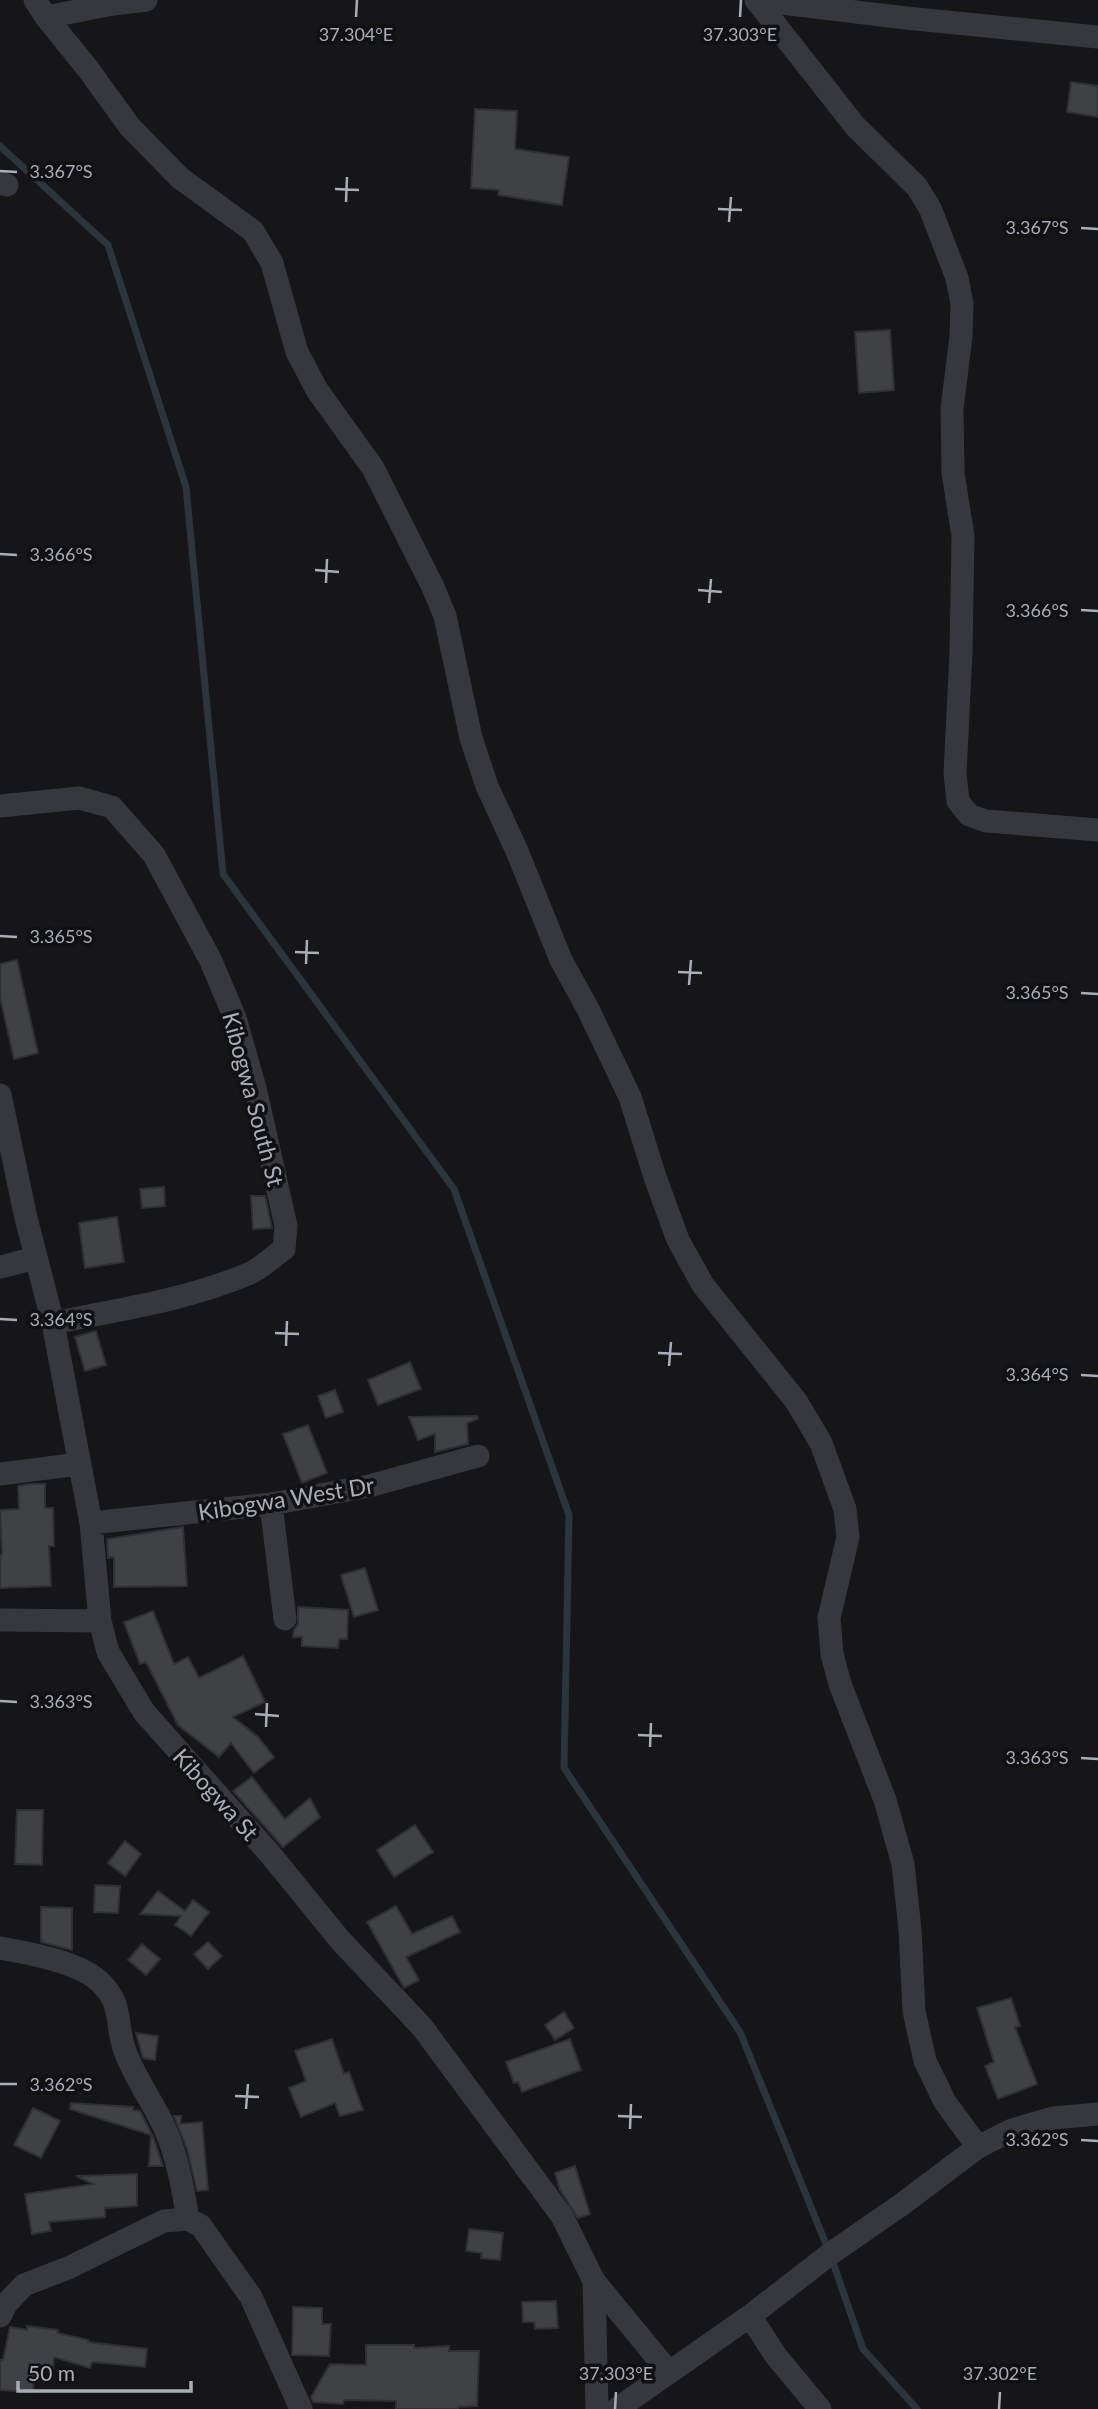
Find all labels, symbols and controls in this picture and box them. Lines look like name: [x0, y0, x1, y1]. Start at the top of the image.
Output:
text: 37.304°E: [319, 23, 393, 45]
text: 37.303°E: [703, 23, 777, 45]
text: 3.367°S: [29, 160, 93, 182]
text: 3.367°S: [1005, 216, 1069, 238]
text: 3.366°S: [29, 543, 93, 565]
text: 3.366°S: [1005, 599, 1069, 621]
text: 3.365°S: [29, 925, 93, 947]
text: 3.365°S: [1005, 981, 1069, 1003]
street label: Kibogwa South St: [217, 1009, 291, 1190]
text: 3.364°S: [29, 1308, 93, 1330]
text: 3.364°S: [1005, 1363, 1069, 1385]
street label: Kibogwa West Dr: [196, 1470, 377, 1526]
text: 3.363°S: [29, 1690, 93, 1712]
street label: Kibogwa St: [167, 1742, 265, 1846]
text: 3.363°S: [1005, 1746, 1069, 1768]
text: 3.362°S: [29, 2073, 93, 2095]
text: 3.362°S: [1005, 2128, 1069, 2150]
scale bar: [18, 2350, 191, 2394]
text: 50 m: [28, 2360, 75, 2385]
text: 37.303°E: [579, 2362, 653, 2384]
text: 37.302°E: [963, 2362, 1037, 2384]

